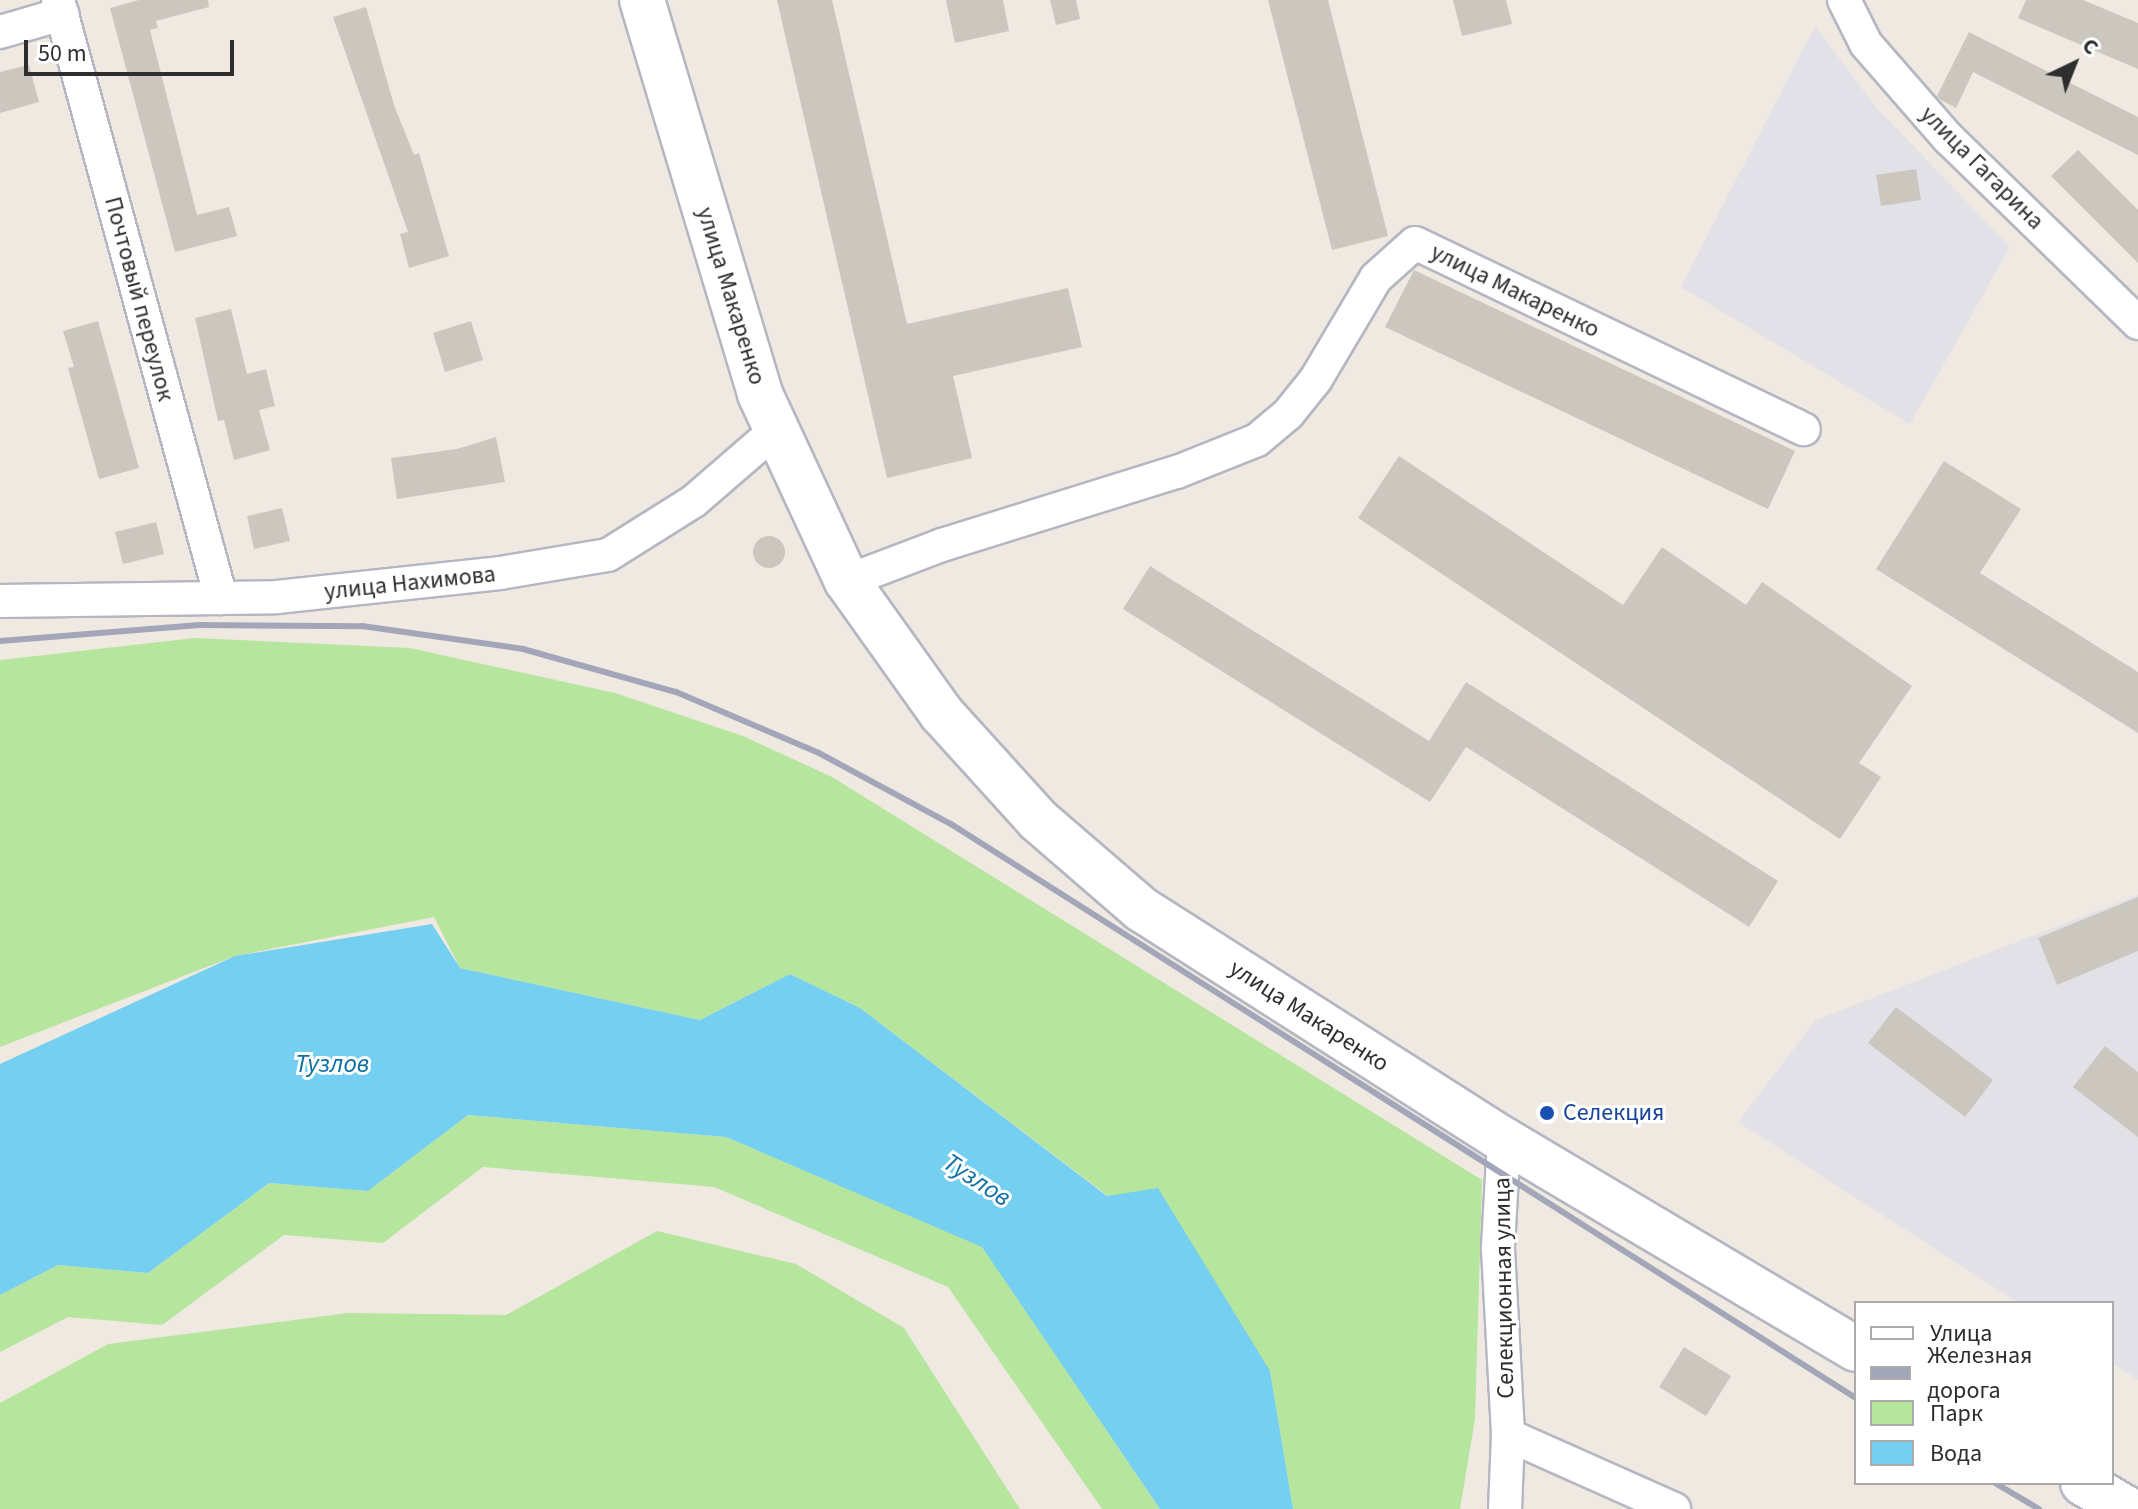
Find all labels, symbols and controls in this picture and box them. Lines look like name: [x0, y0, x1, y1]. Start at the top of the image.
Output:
scale bar: [28, 24, 238, 74]
north arrow: [2034, 24, 2114, 104]
text: С: [2075, 30, 2106, 63]
text: 50 m: [38, 36, 87, 71]
street label: улица Гагарина: [1914, 100, 2050, 236]
street label: Почтовый переулок: [98, 194, 180, 404]
street label: улица Макаренко: [690, 204, 772, 388]
street label: улица Макаренко: [1426, 238, 1604, 344]
street label: улица Нахимова: [323, 560, 497, 606]
street label: улица Макаренко: [1224, 954, 1394, 1078]
water label: Тузлов: [295, 1048, 369, 1080]
place label: Селекция: [1563, 1099, 1664, 1127]
marker: Селекция: [1538, 1104, 1556, 1122]
water label: Тузлов: [937, 1147, 1017, 1213]
street label: Селекционная улица: [1488, 1177, 1520, 1399]
legend: [1854, 1301, 2114, 1485]
text: Улица: [1930, 1316, 1992, 1351]
text: Железная дорога: [1927, 1338, 2032, 1408]
text: Парк: [1930, 1396, 1983, 1431]
text: Вода: [1930, 1436, 1982, 1471]

